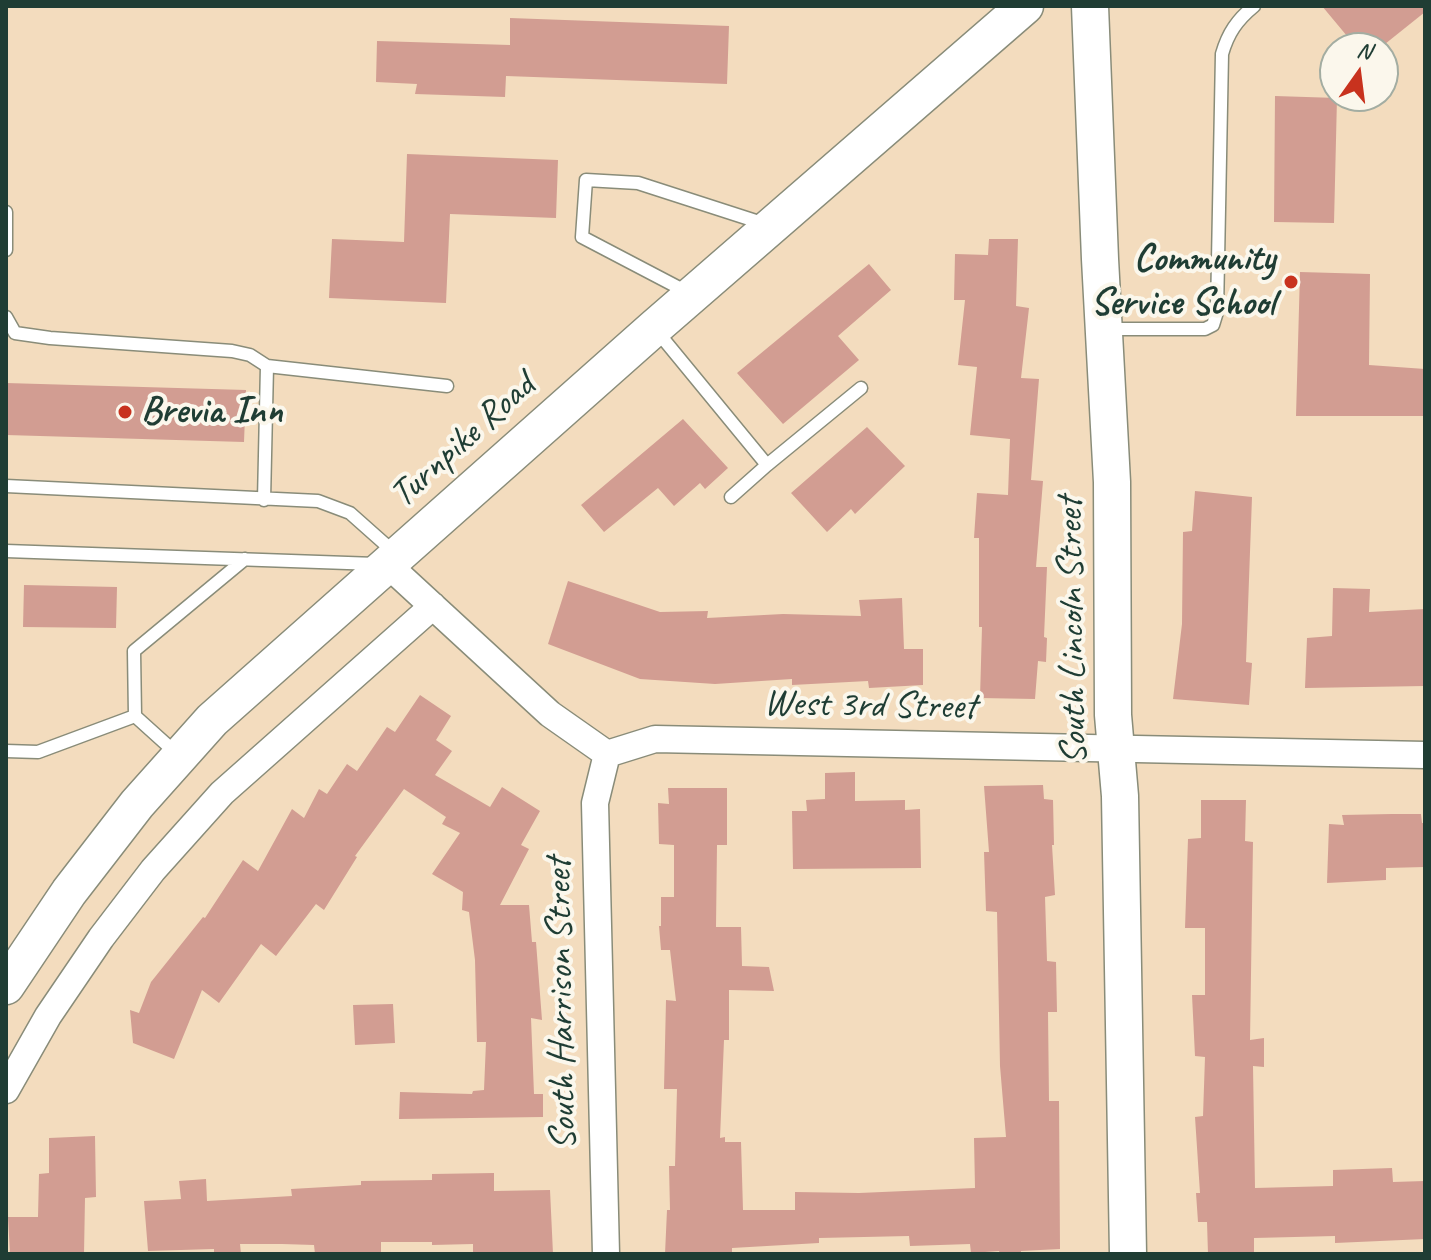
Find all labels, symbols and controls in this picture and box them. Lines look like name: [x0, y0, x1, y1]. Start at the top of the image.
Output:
north arrow: [1319, 32, 1399, 112]
text: N: [1354, 35, 1374, 66]
place label: Community Service School: [1090, 237, 1275, 326]
marker: Community Service School: [1282, 273, 1300, 291]
street label: Turnpike Road: [381, 364, 545, 518]
place label: Brevia Inn: [141, 389, 282, 435]
marker: Brevia Inn: [116, 403, 134, 421]
street label: South Lincoln Street: [1048, 497, 1098, 765]
street label: West 3rd Street: [763, 681, 977, 731]
street label: South Harrison Street: [537, 857, 587, 1151]

